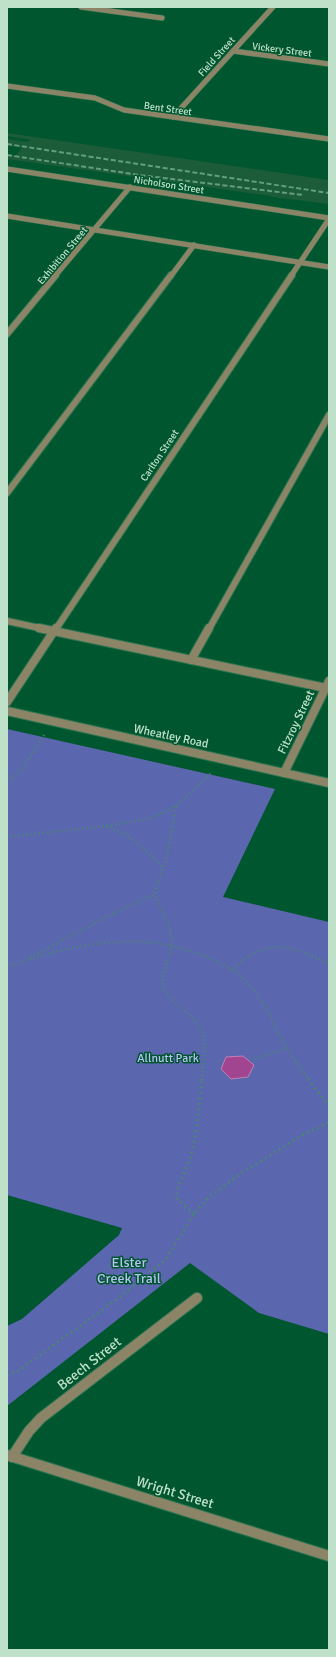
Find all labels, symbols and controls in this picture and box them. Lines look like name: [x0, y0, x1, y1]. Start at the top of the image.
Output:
street label: Field Street: [196, 34, 238, 79]
street label: Vickery Street: [251, 40, 313, 60]
street label: Bent Street: [143, 100, 193, 118]
street label: Nicholson Street: [133, 174, 205, 197]
street label: Exhibition Street: [35, 224, 91, 287]
street label: Carlton Street: [138, 427, 182, 484]
street label: Fitzroy Street: [275, 688, 318, 756]
street label: Wheatley Road: [132, 721, 210, 752]
park label: Allnutt Park: [137, 1051, 199, 1066]
park label: Elster Creek Trail: [97, 1254, 161, 1287]
street label: Beech Street: [54, 1333, 125, 1394]
street label: Wright Street: [134, 1473, 216, 1512]

